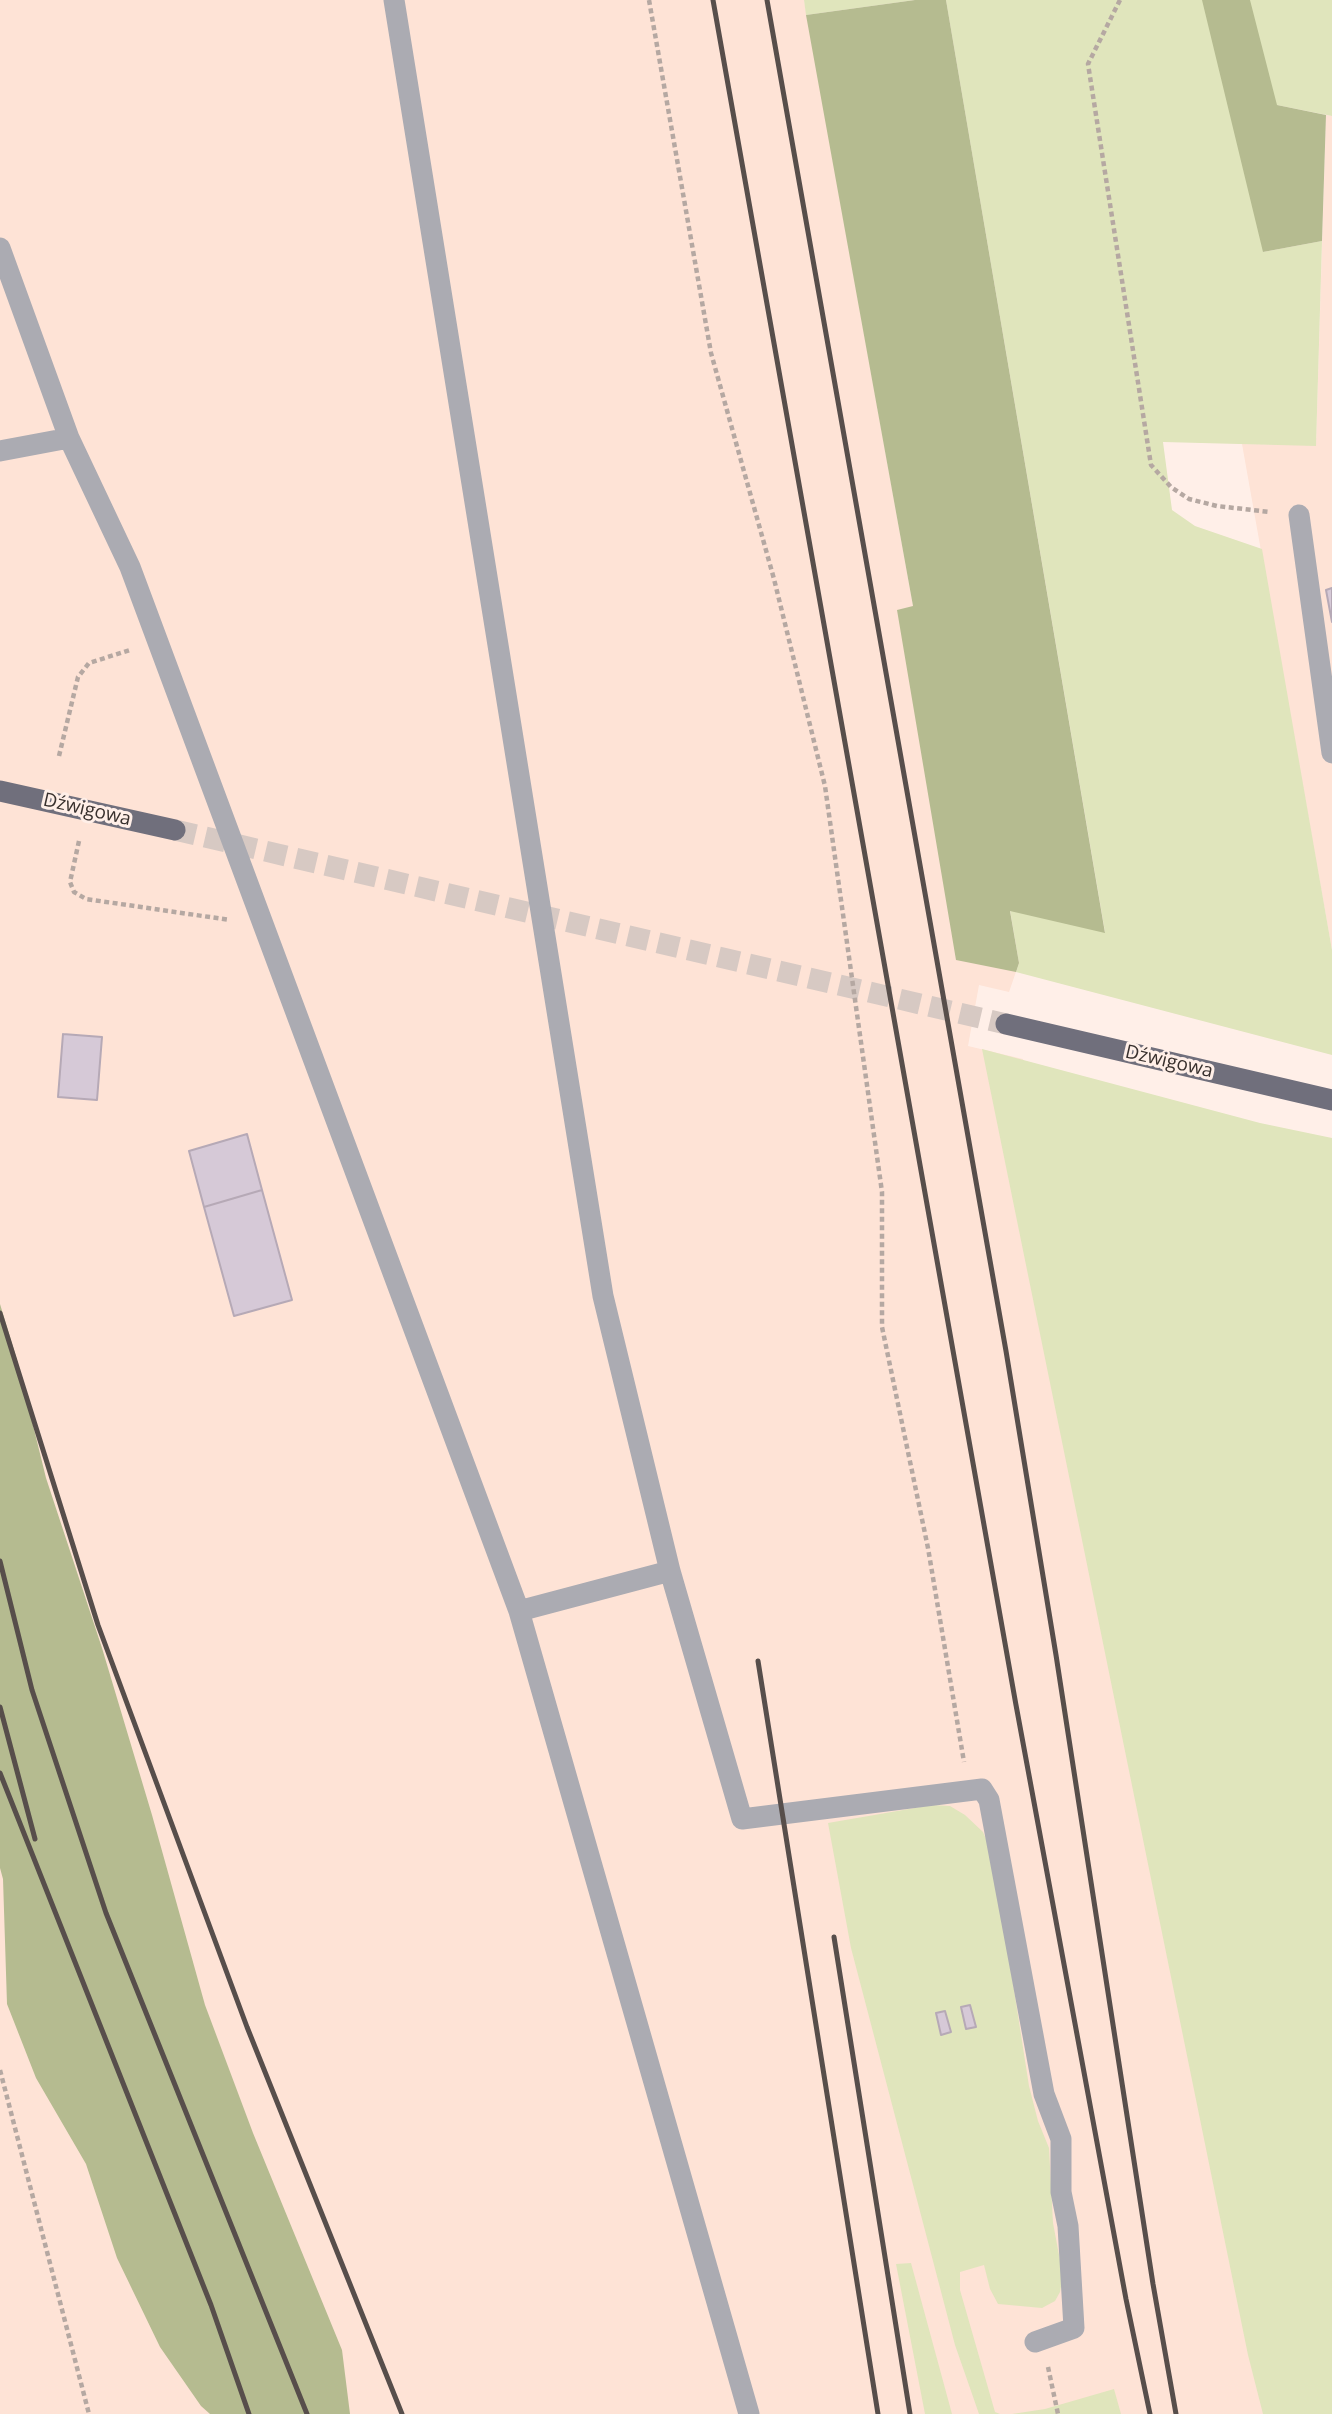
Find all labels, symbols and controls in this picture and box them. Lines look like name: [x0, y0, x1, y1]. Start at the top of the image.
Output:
street label: Dźwigowa: [41, 789, 133, 831]
street label: Dźwigowa: [1123, 1041, 1215, 1083]

